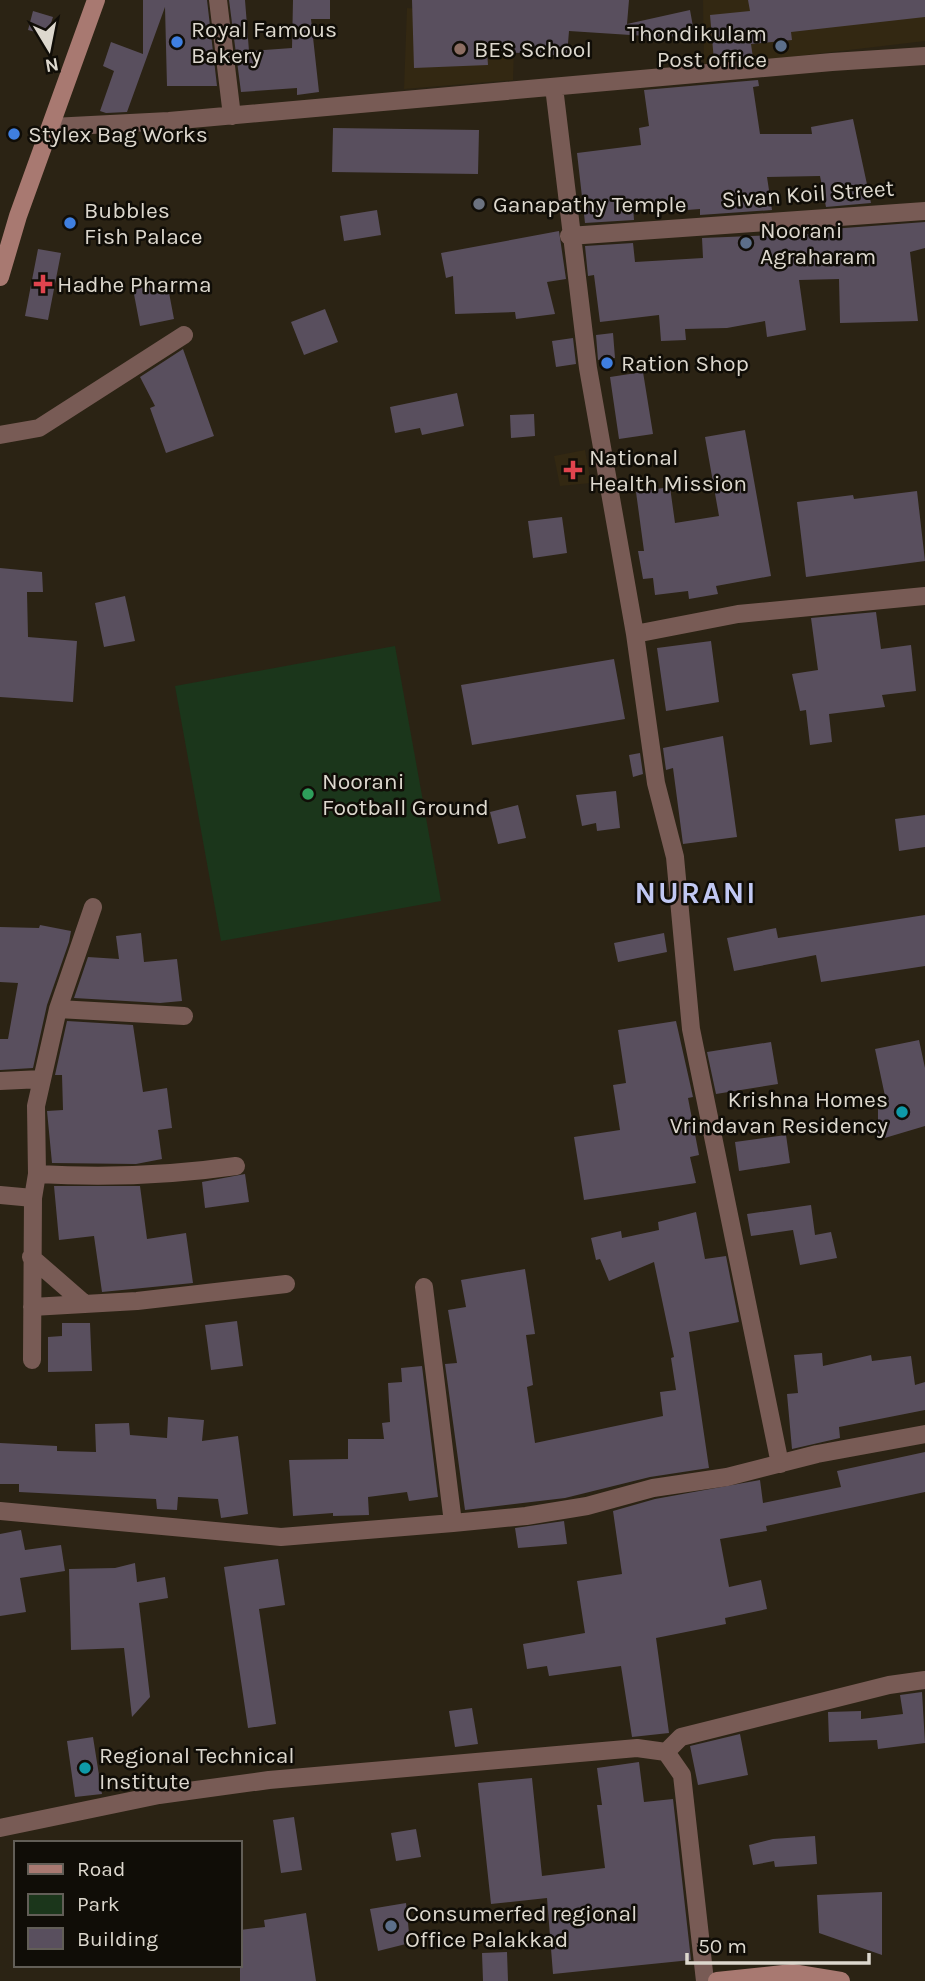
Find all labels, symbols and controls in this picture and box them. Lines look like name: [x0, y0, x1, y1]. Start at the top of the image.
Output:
north arrow: [14, 14, 84, 84]
place label: Royal Famous Bakery: [191, 16, 337, 69]
place label: Thondikulam Post office: [627, 20, 767, 73]
marker: Royal Famous Bakery: [169, 34, 185, 50]
place label: BES School: [474, 36, 592, 63]
marker: Thondikulam Post office: [773, 38, 789, 54]
marker: BES School: [452, 41, 468, 57]
text: N: [43, 53, 60, 77]
place label: Stylex Bag Works: [28, 121, 208, 148]
marker: Stylex Bag Works: [6, 126, 22, 142]
street label: Sivan Koil Street: [721, 174, 895, 213]
place label: Ganapathy Temple: [493, 191, 687, 218]
marker: Ganapathy Temple: [471, 196, 487, 212]
place label: Bubbles Fish Palace: [84, 197, 203, 250]
marker: Bubbles Fish Palace: [62, 215, 78, 231]
place label: Noorani Agraharam: [760, 217, 876, 270]
marker: Noorani Agraharam: [738, 235, 754, 251]
place label: Hadhe Pharma: [57, 271, 212, 298]
marker: Hadhe Pharma: [35, 276, 51, 292]
place label: Ration Shop: [621, 350, 749, 377]
marker: Ration Shop: [599, 355, 615, 371]
place label: National Health Mission: [589, 444, 747, 497]
marker: National Health Mission: [563, 460, 583, 480]
place label: Noorani Football Ground: [322, 768, 489, 821]
marker: Noorani Football Ground: [300, 786, 316, 802]
district label: NURANI: [635, 875, 757, 911]
place label: Krishna Homes Vrindavan Residency: [670, 1086, 888, 1139]
marker: Krishna Homes Vrindavan Residency: [894, 1104, 910, 1120]
place label: Regional Technical Institute: [99, 1742, 295, 1795]
marker: Regional Technical Institute: [77, 1760, 93, 1776]
legend: [14, 1841, 242, 1967]
text: Road: [77, 1857, 125, 1881]
text: Park: [77, 1892, 120, 1916]
place label: Consumerfed regional Office Palakkad: [405, 1900, 638, 1953]
marker: Consumerfed regional Office Palakkad: [383, 1918, 399, 1934]
scale bar: [687, 1922, 869, 1966]
text: Building: [77, 1927, 158, 1951]
text: 50 m: [698, 1934, 747, 1958]

